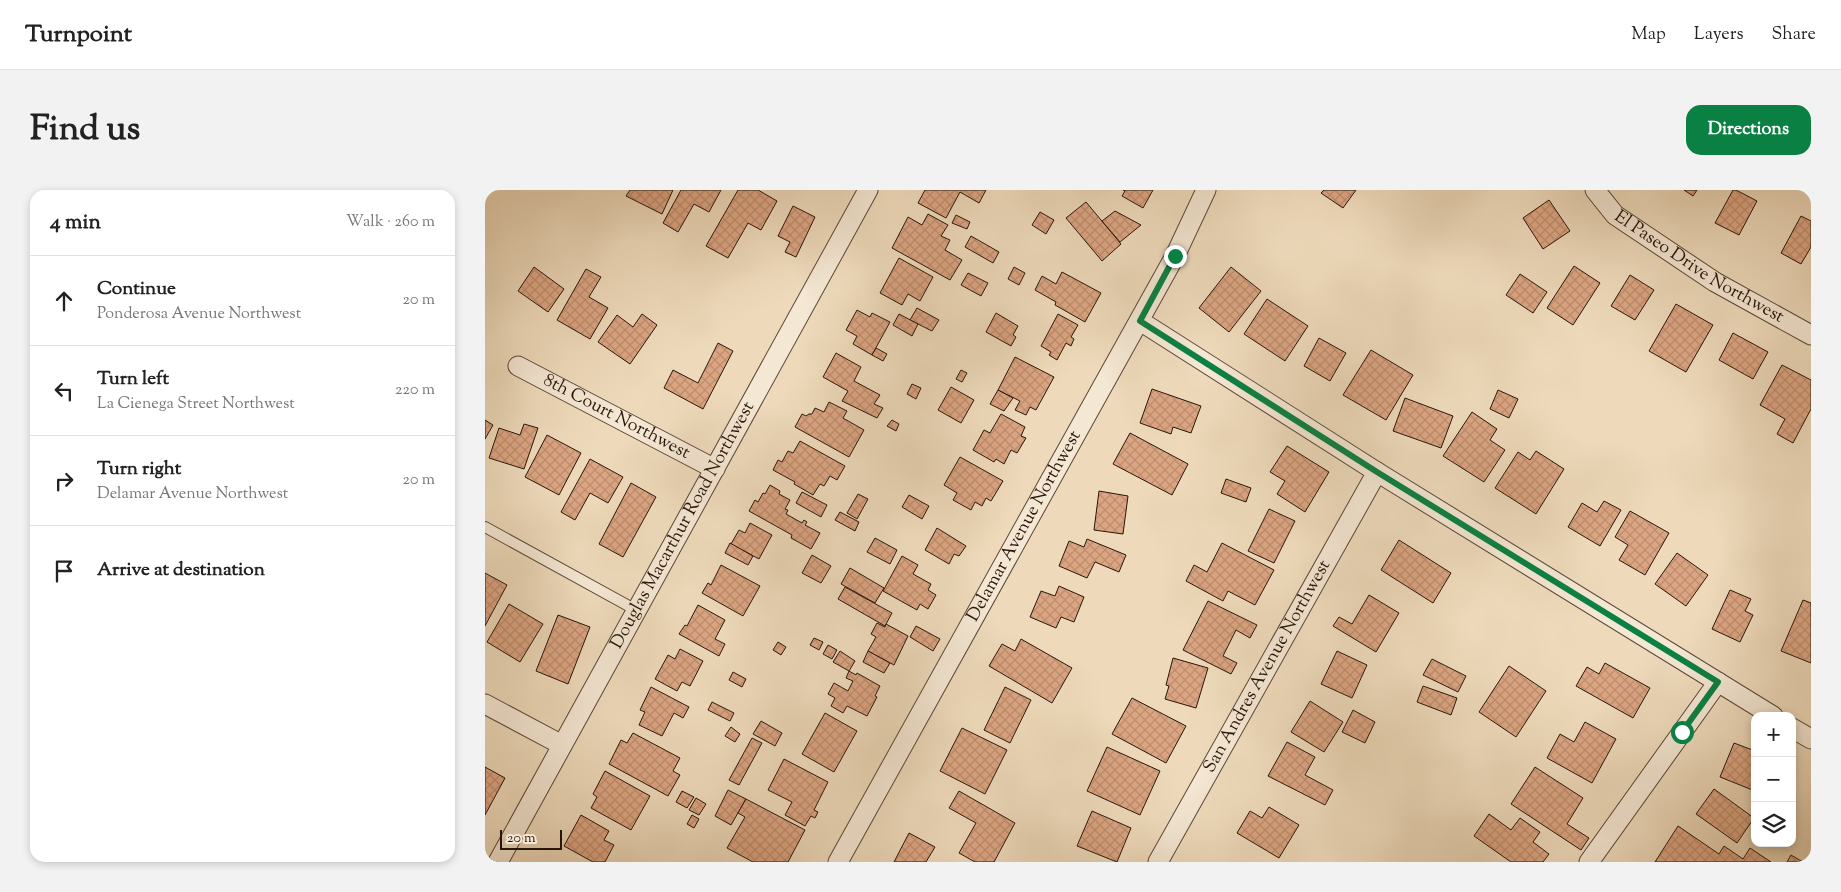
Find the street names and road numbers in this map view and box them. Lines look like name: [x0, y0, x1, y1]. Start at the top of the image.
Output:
street label: El Paseo Drive Northwest: [1609, 205, 1788, 330]
street label: 8th Court Northwest: [538, 368, 694, 467]
street label: Douglas Macarthur Road Northwest: [605, 397, 762, 654]
street label: Delamar Avenue Northwest: [961, 426, 1088, 627]
street label: San Andres Avenue Northwest: [1197, 555, 1338, 778]

